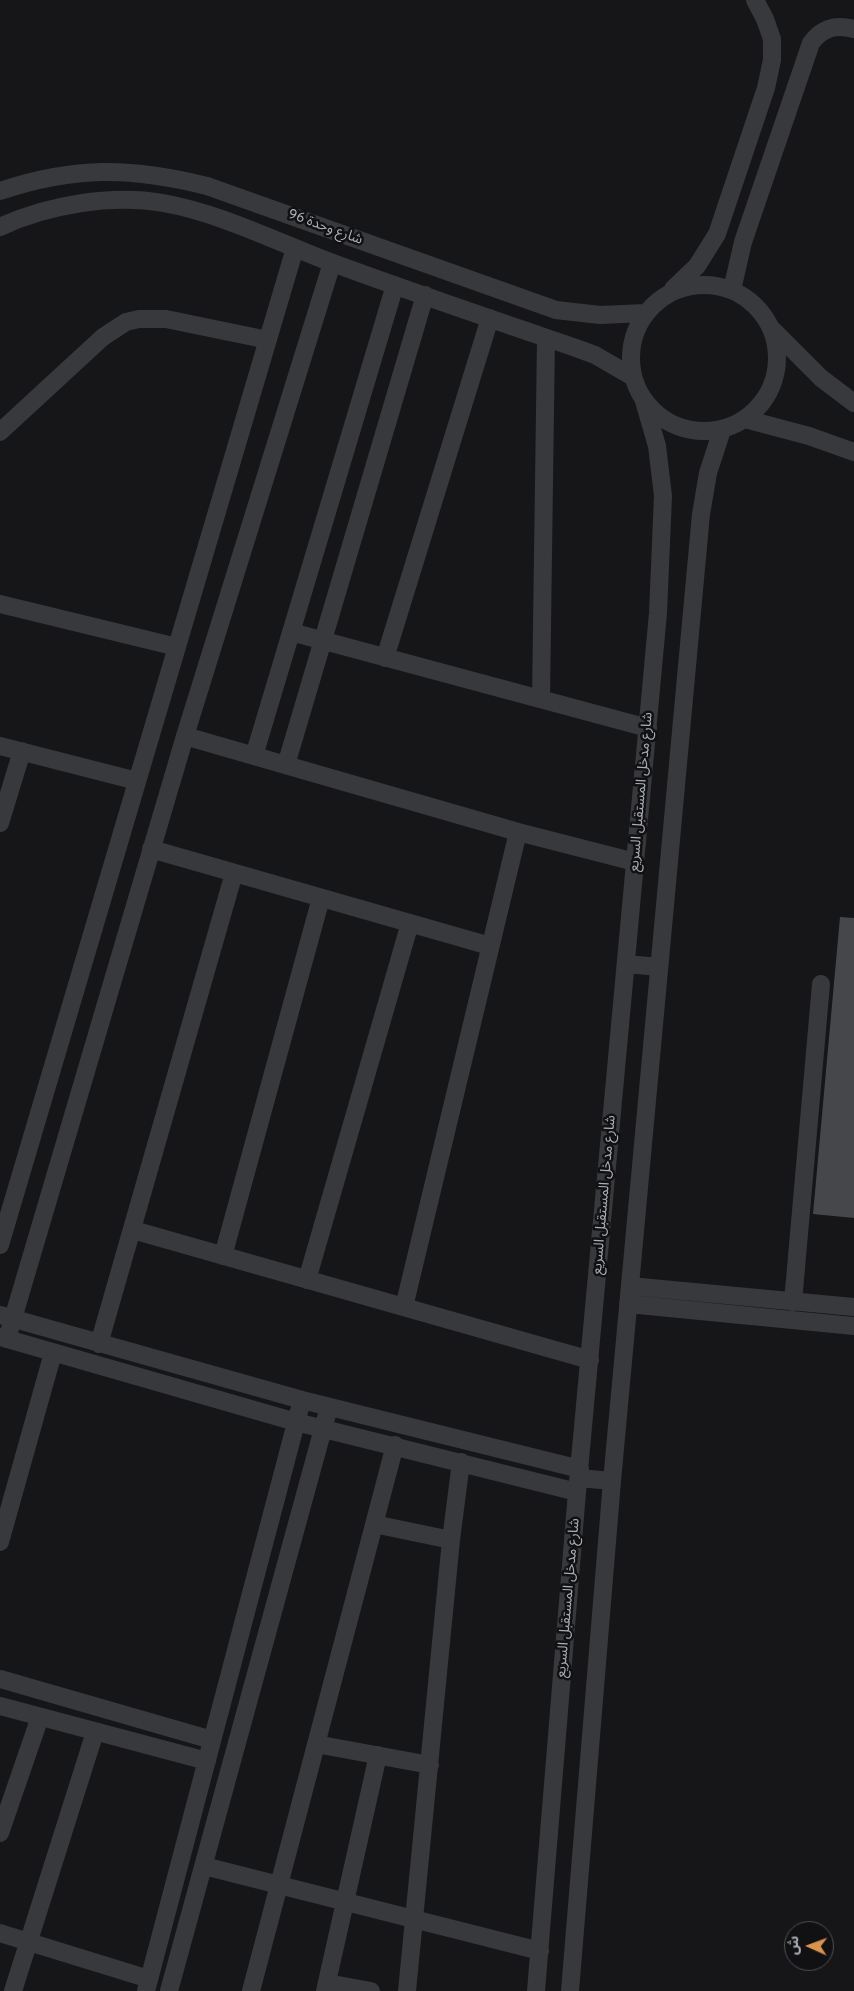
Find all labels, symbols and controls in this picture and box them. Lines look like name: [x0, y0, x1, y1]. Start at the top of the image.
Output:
street label: شارع وحدة 96: [285, 207, 365, 249]
street label: شارع مدخل المستقبل السريع: [627, 711, 657, 873]
street label: شارع مدخل المستقبل السريع: [590, 1114, 620, 1276]
street label: شارع مدخل المستقبل السريع: [554, 1517, 584, 1679]
north arrow: [784, 1921, 834, 1971]
text: ش: [786, 1936, 803, 1955]

